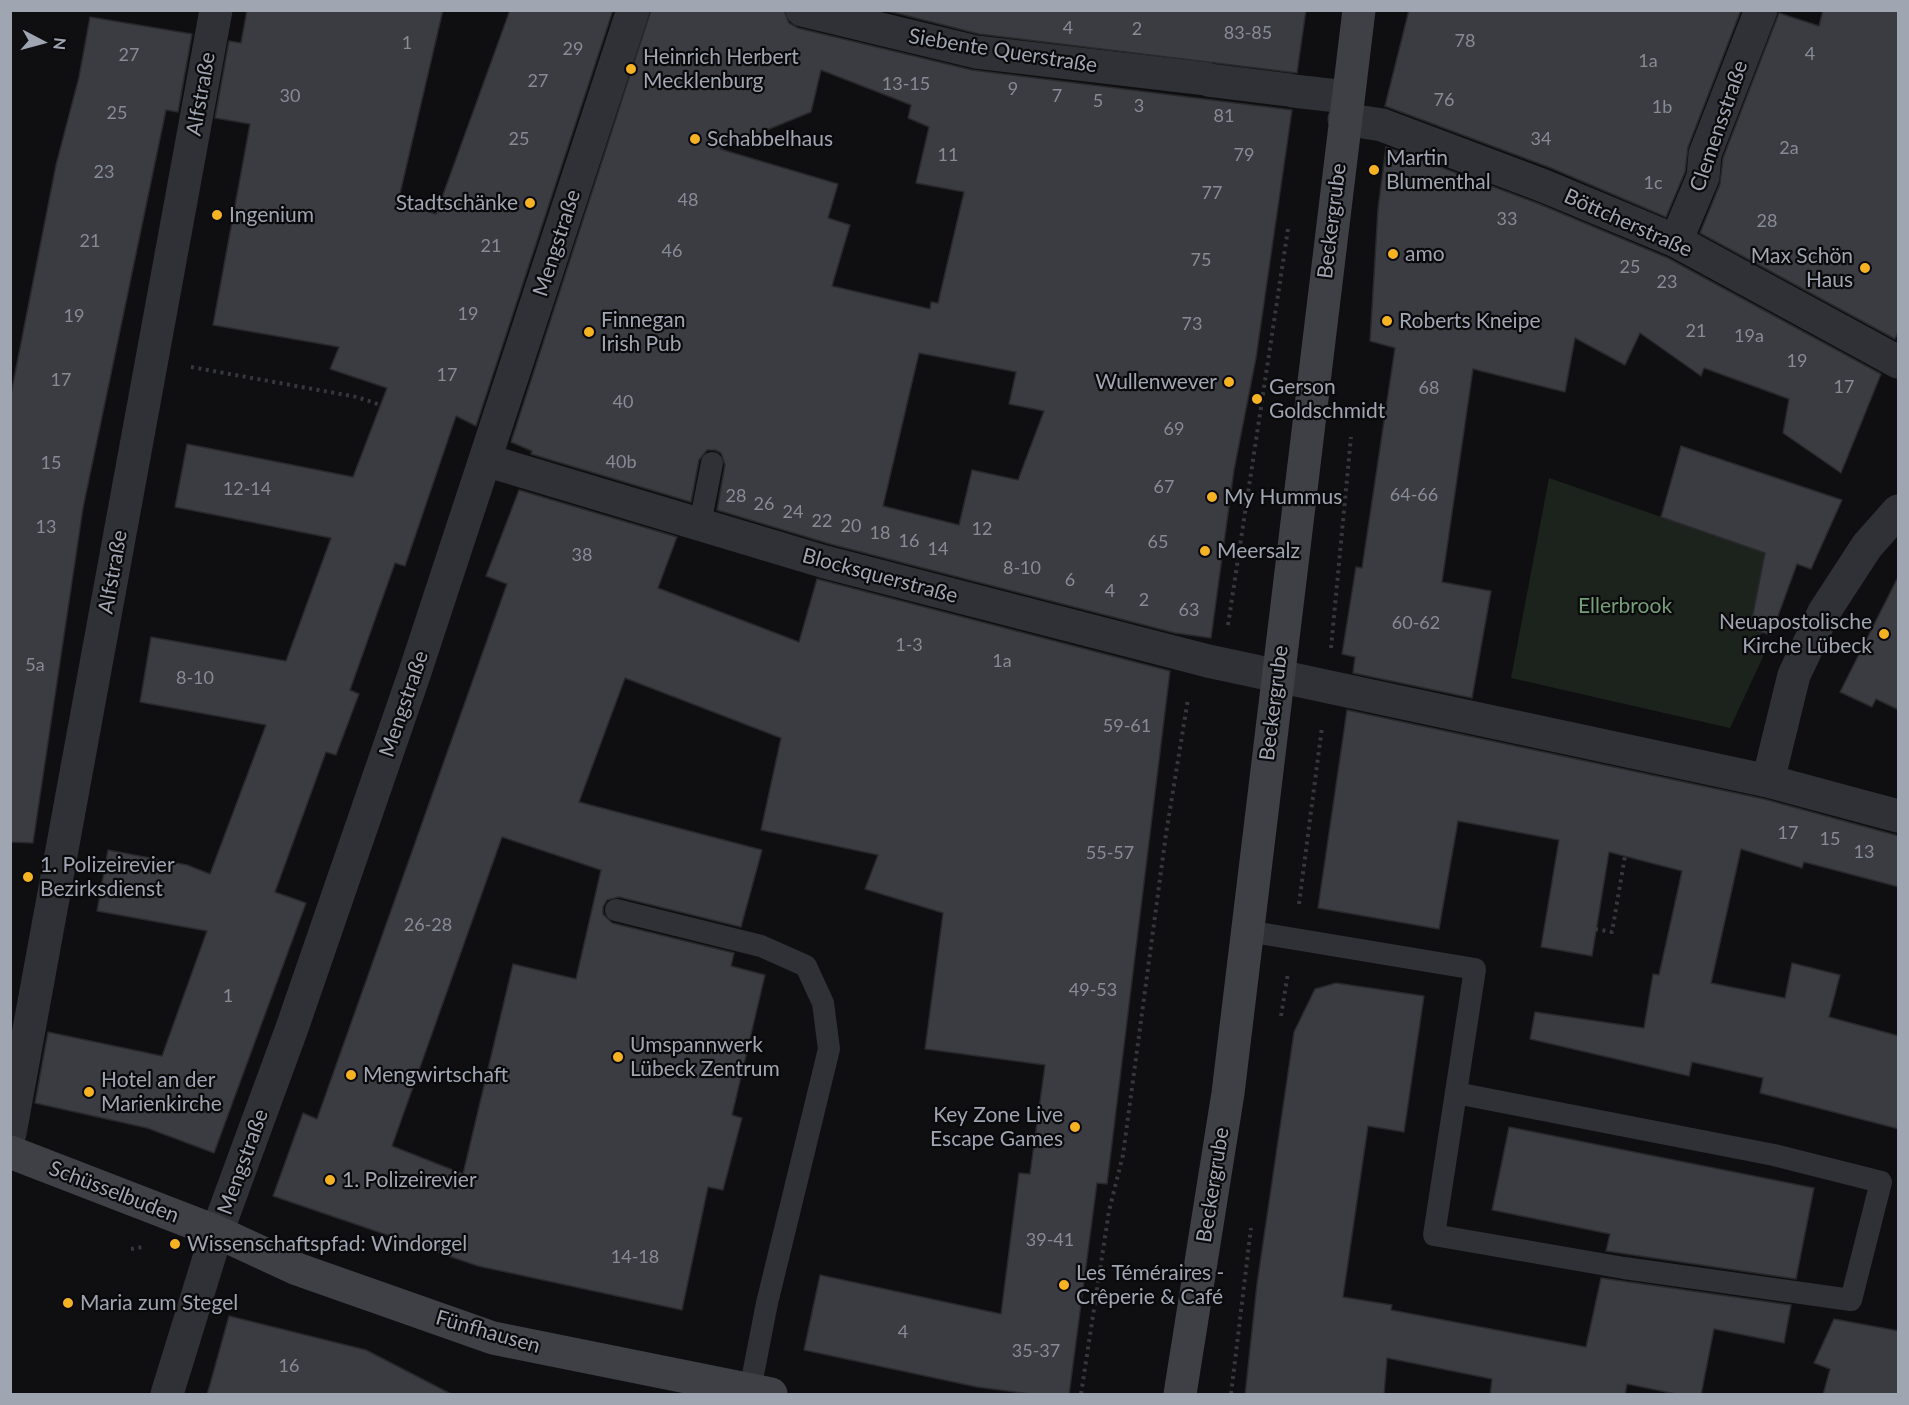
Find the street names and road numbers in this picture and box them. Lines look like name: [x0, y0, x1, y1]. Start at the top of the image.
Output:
street label: Siebente Querstraße: [907, 24, 1099, 78]
street label: Alfstraße: [181, 50, 221, 138]
street label: Clemensstraße: [1685, 57, 1753, 195]
street label: Beckergrube: [1312, 162, 1352, 280]
street label: Böttcherstraße: [1560, 183, 1696, 263]
street label: Mengstraße: [528, 186, 586, 300]
street label: Alfstraße: [93, 528, 133, 616]
street label: Blocksquerstraße: [799, 543, 961, 609]
street label: Beckergrube: [1254, 644, 1294, 762]
street label: Mengstraße: [374, 648, 434, 760]
street label: Mengstraße: [212, 1106, 274, 1218]
street label: Beckergrube: [1191, 1126, 1235, 1244]
street label: Schüsselbuden: [46, 1156, 182, 1228]
street label: Fünfhausen: [433, 1305, 543, 1359]

